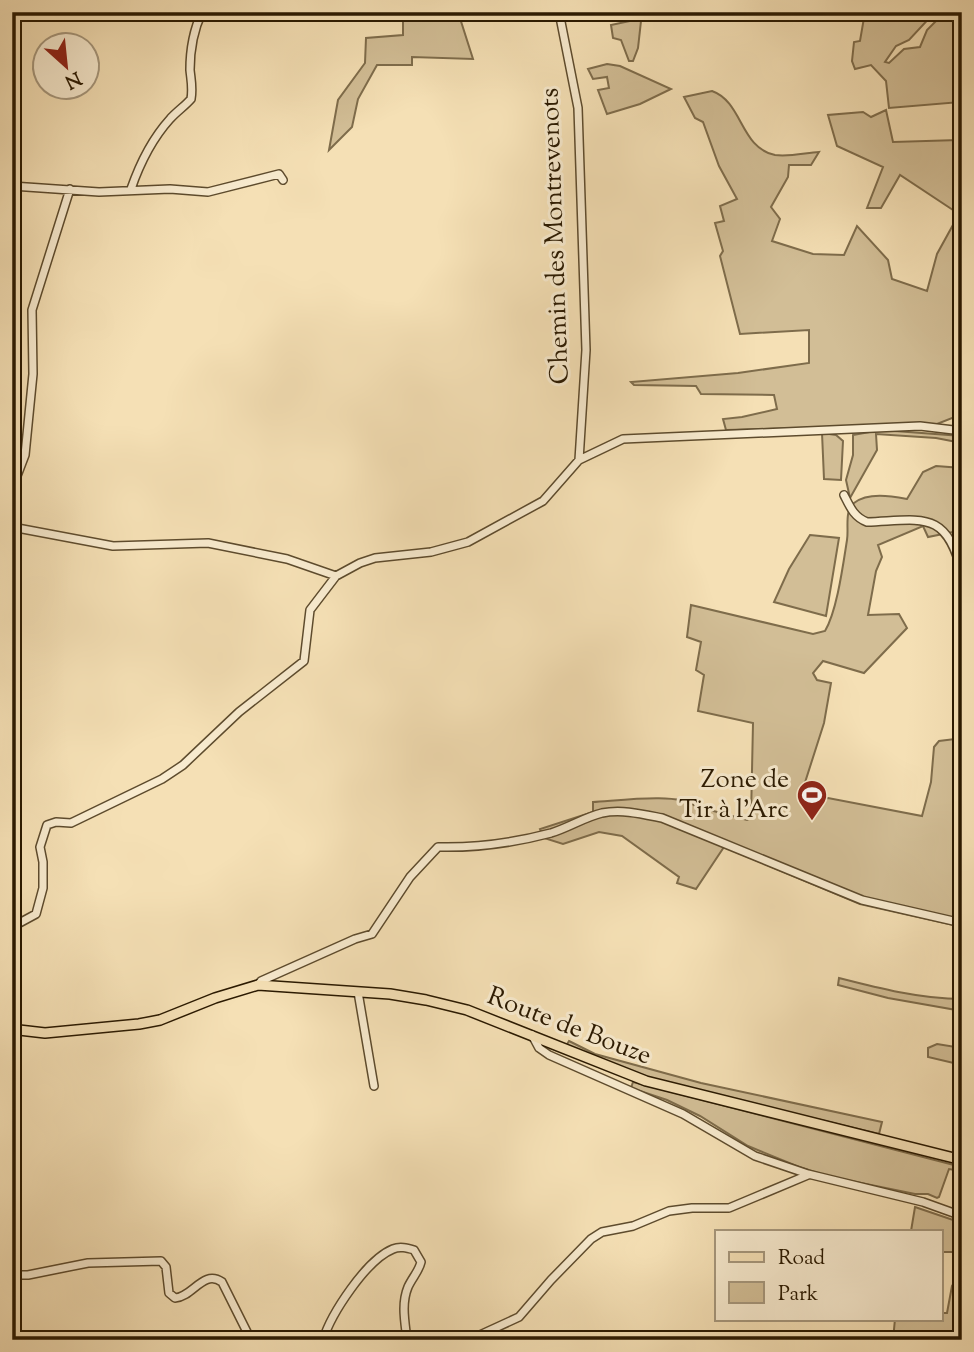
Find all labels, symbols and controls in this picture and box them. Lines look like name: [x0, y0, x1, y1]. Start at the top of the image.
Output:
north arrow: [32, 32, 102, 102]
text: N: [60, 63, 85, 94]
street label: Chemin des Montrevenots: [532, 87, 580, 385]
place label: Zone de Tir à l'Arc: [679, 762, 789, 829]
sports icon: Zone de Tir à l'Arc: [795, 778, 829, 822]
street label: Route de Bouze: [481, 979, 657, 1075]
legend: [715, 1230, 942, 1320]
text: Road: [778, 1244, 825, 1274]
text: Park: [778, 1280, 819, 1310]

